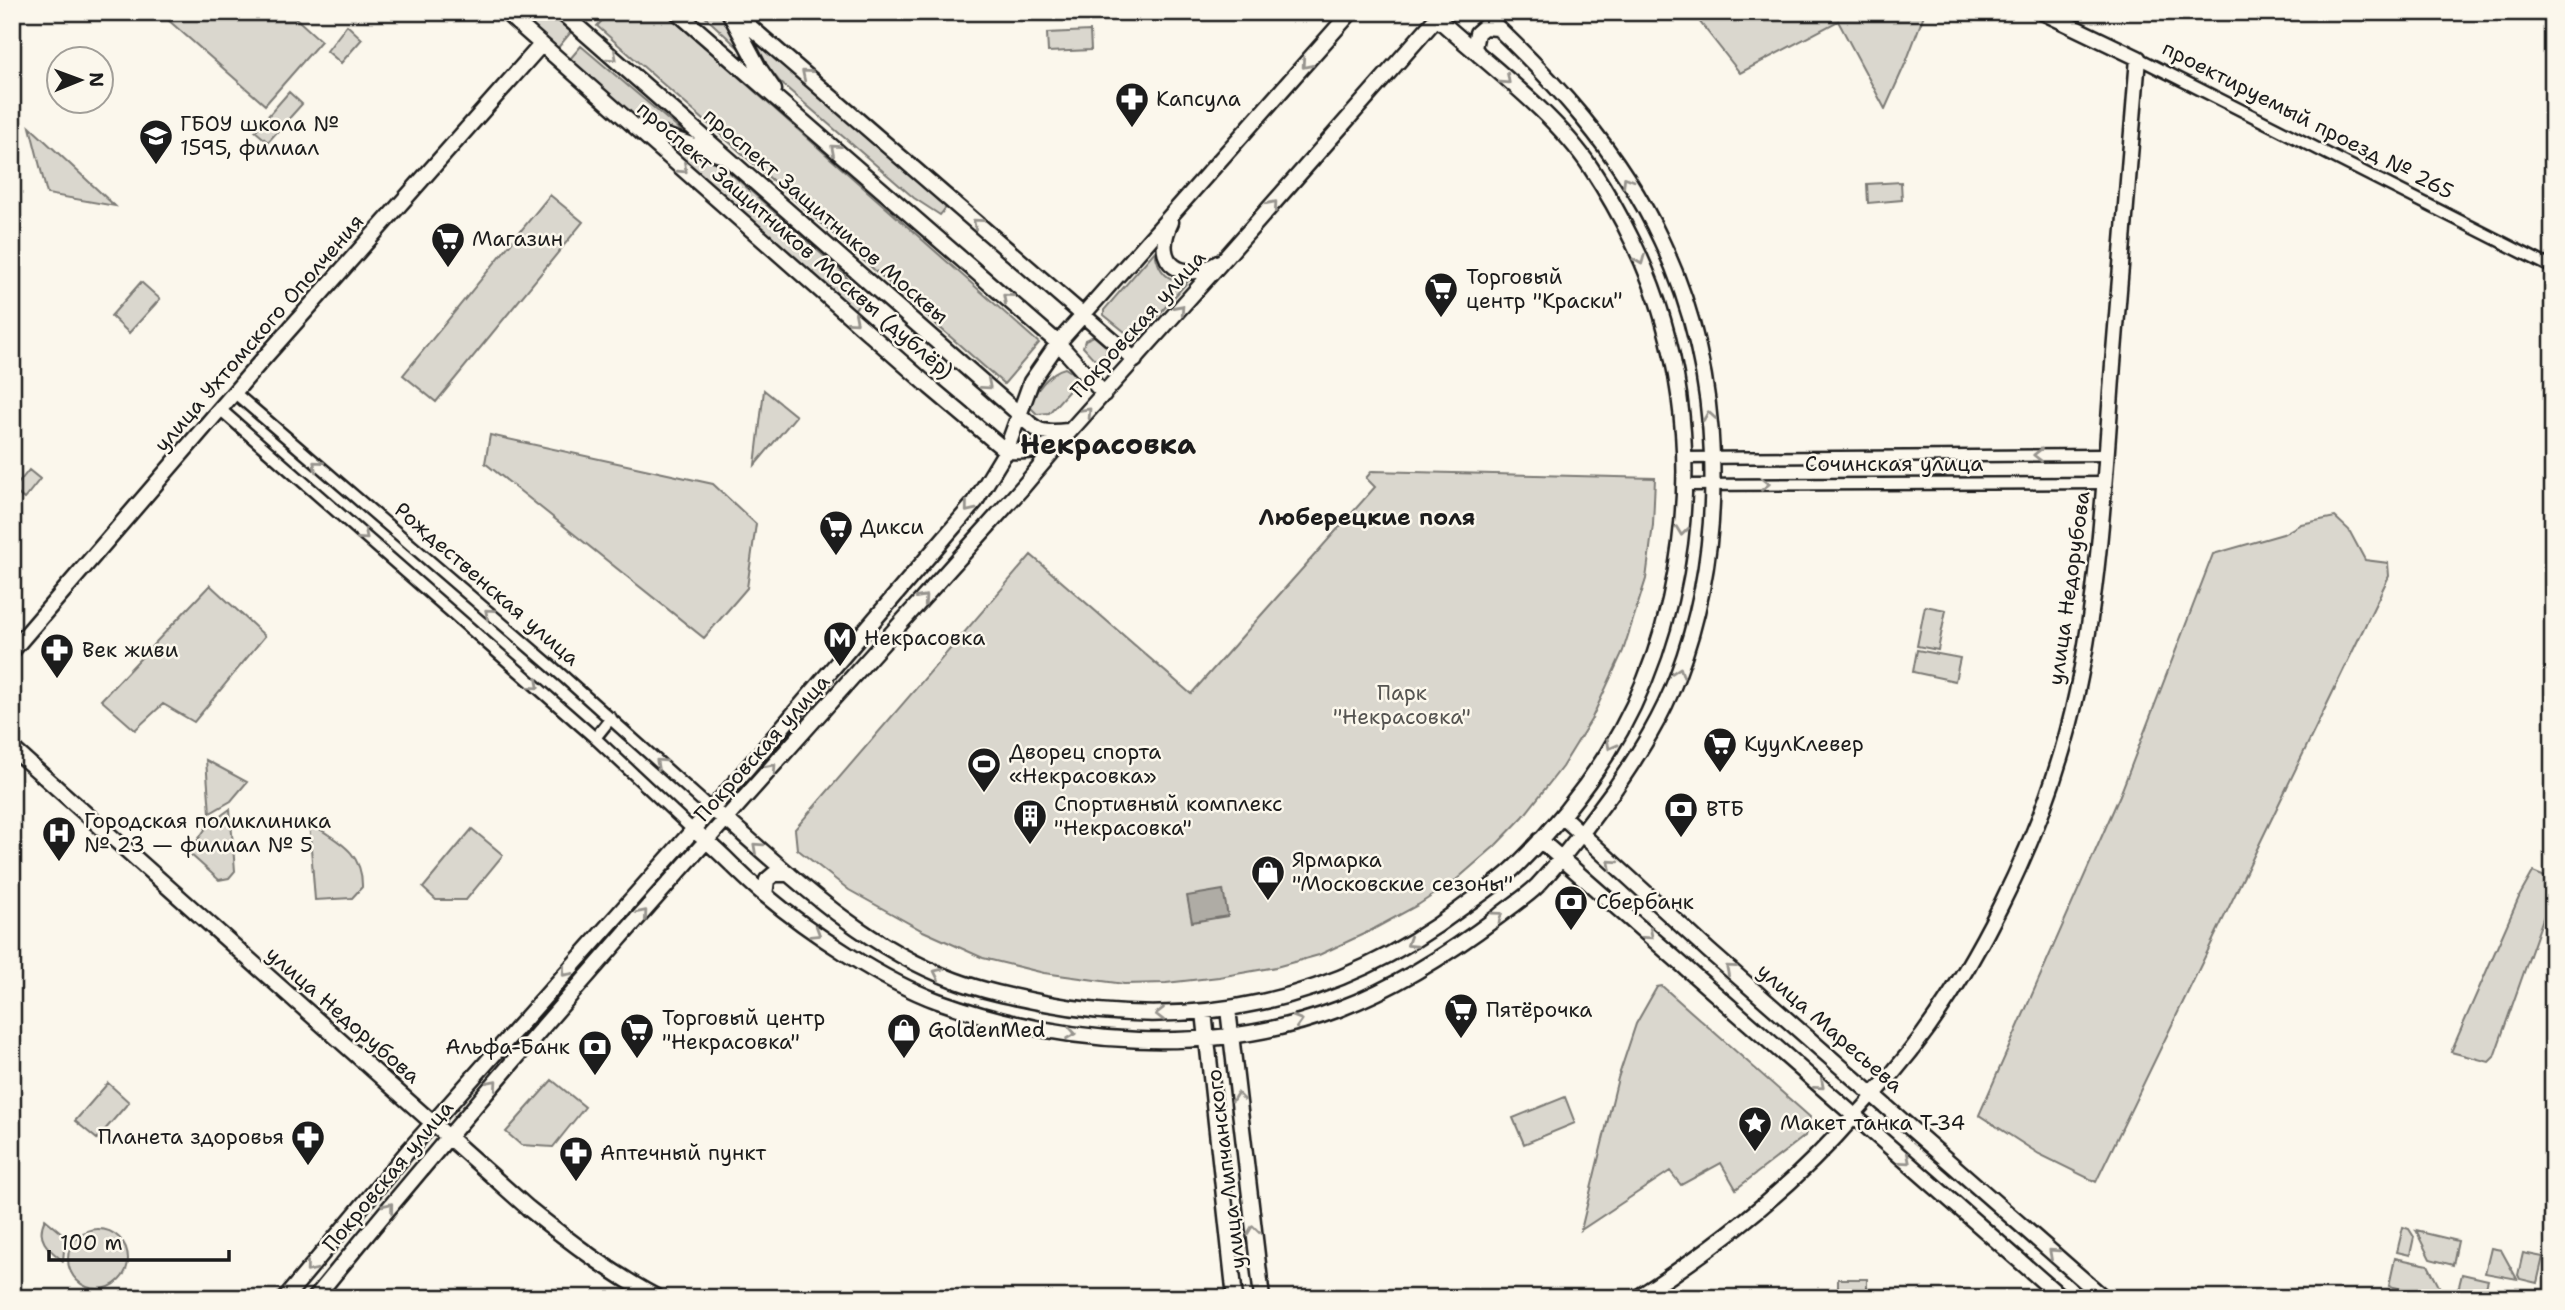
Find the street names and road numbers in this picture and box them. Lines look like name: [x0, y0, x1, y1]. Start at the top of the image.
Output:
street label: проектируемый проезд № 265: [2158, 34, 2458, 206]
street label: проспект Защитников Москвы (дублёр): [631, 95, 959, 385]
street label: проспект Защитников Москвы: [698, 102, 954, 330]
street label: улица Ухтомского Ополчения: [148, 208, 370, 458]
street label: Покровская улица: [1064, 244, 1212, 404]
street label: Сочинская улица: [1805, 450, 1983, 478]
street label: улица Недорубова: [2042, 489, 2096, 687]
street label: Рождественская улица: [388, 496, 586, 672]
street label: Покровская улица: [688, 668, 836, 828]
street label: улица Недорубова: [260, 940, 426, 1090]
street label: улица Маресьева: [1751, 957, 1909, 1099]
street label: улица Липчанского: [1200, 1068, 1252, 1270]
street label: Покровская улица: [316, 1094, 460, 1258]

